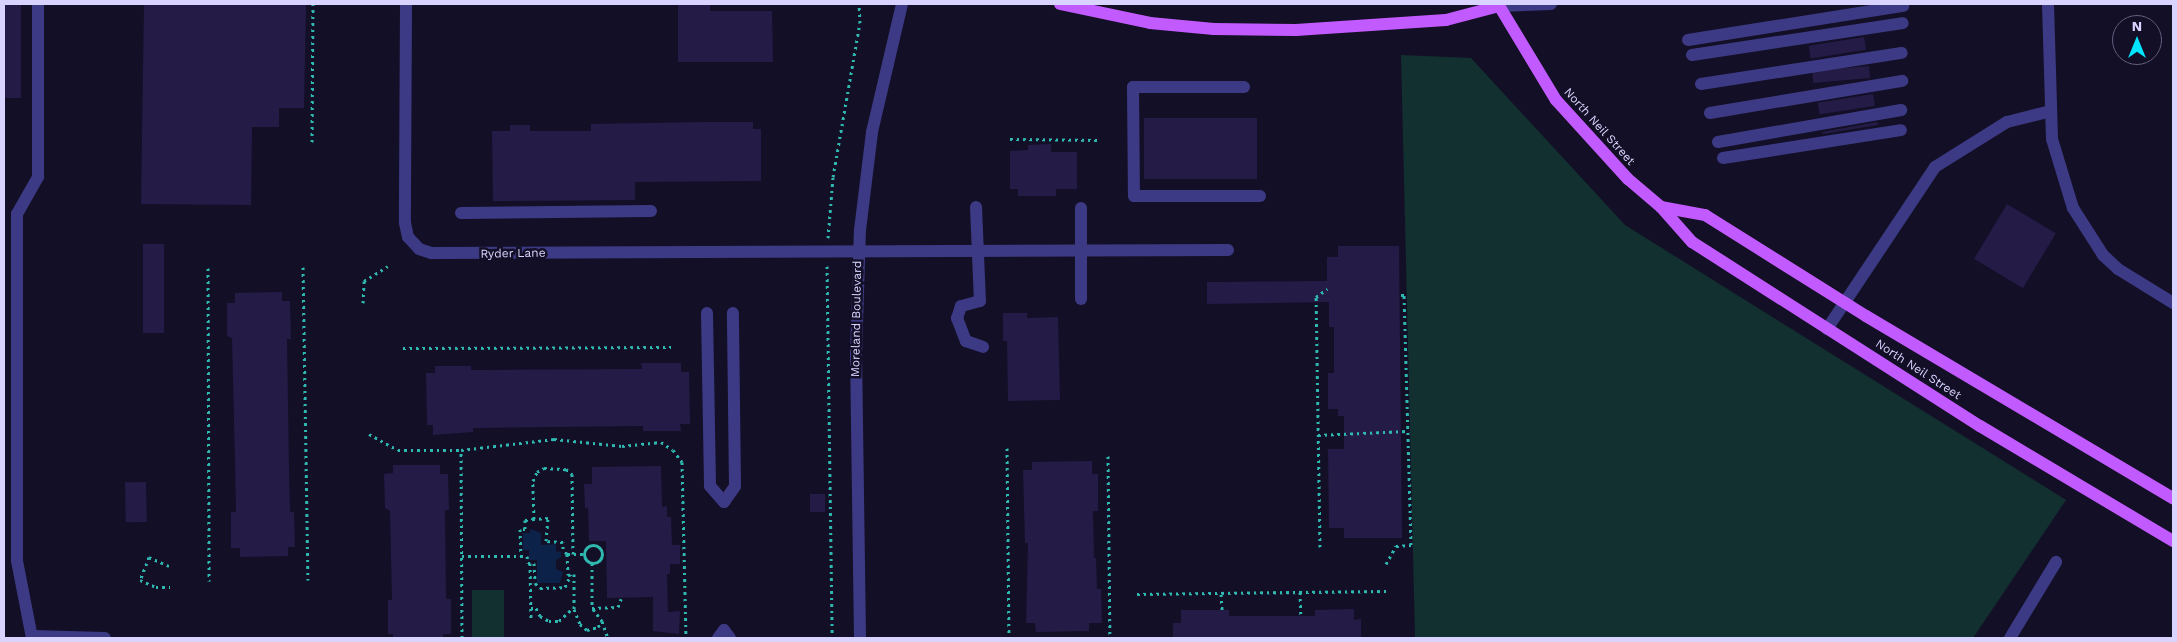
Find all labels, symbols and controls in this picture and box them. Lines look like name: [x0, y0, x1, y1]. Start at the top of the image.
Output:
north arrow: [2112, 15, 2162, 65]
text: N: [2132, 18, 2142, 34]
street label: North Neil Street: [1560, 85, 1638, 169]
street label: Ryder Lane: [480, 246, 546, 262]
street label: Moreland Boulevard: [849, 261, 865, 377]
street label: North Neil Street: [1872, 337, 1964, 403]

